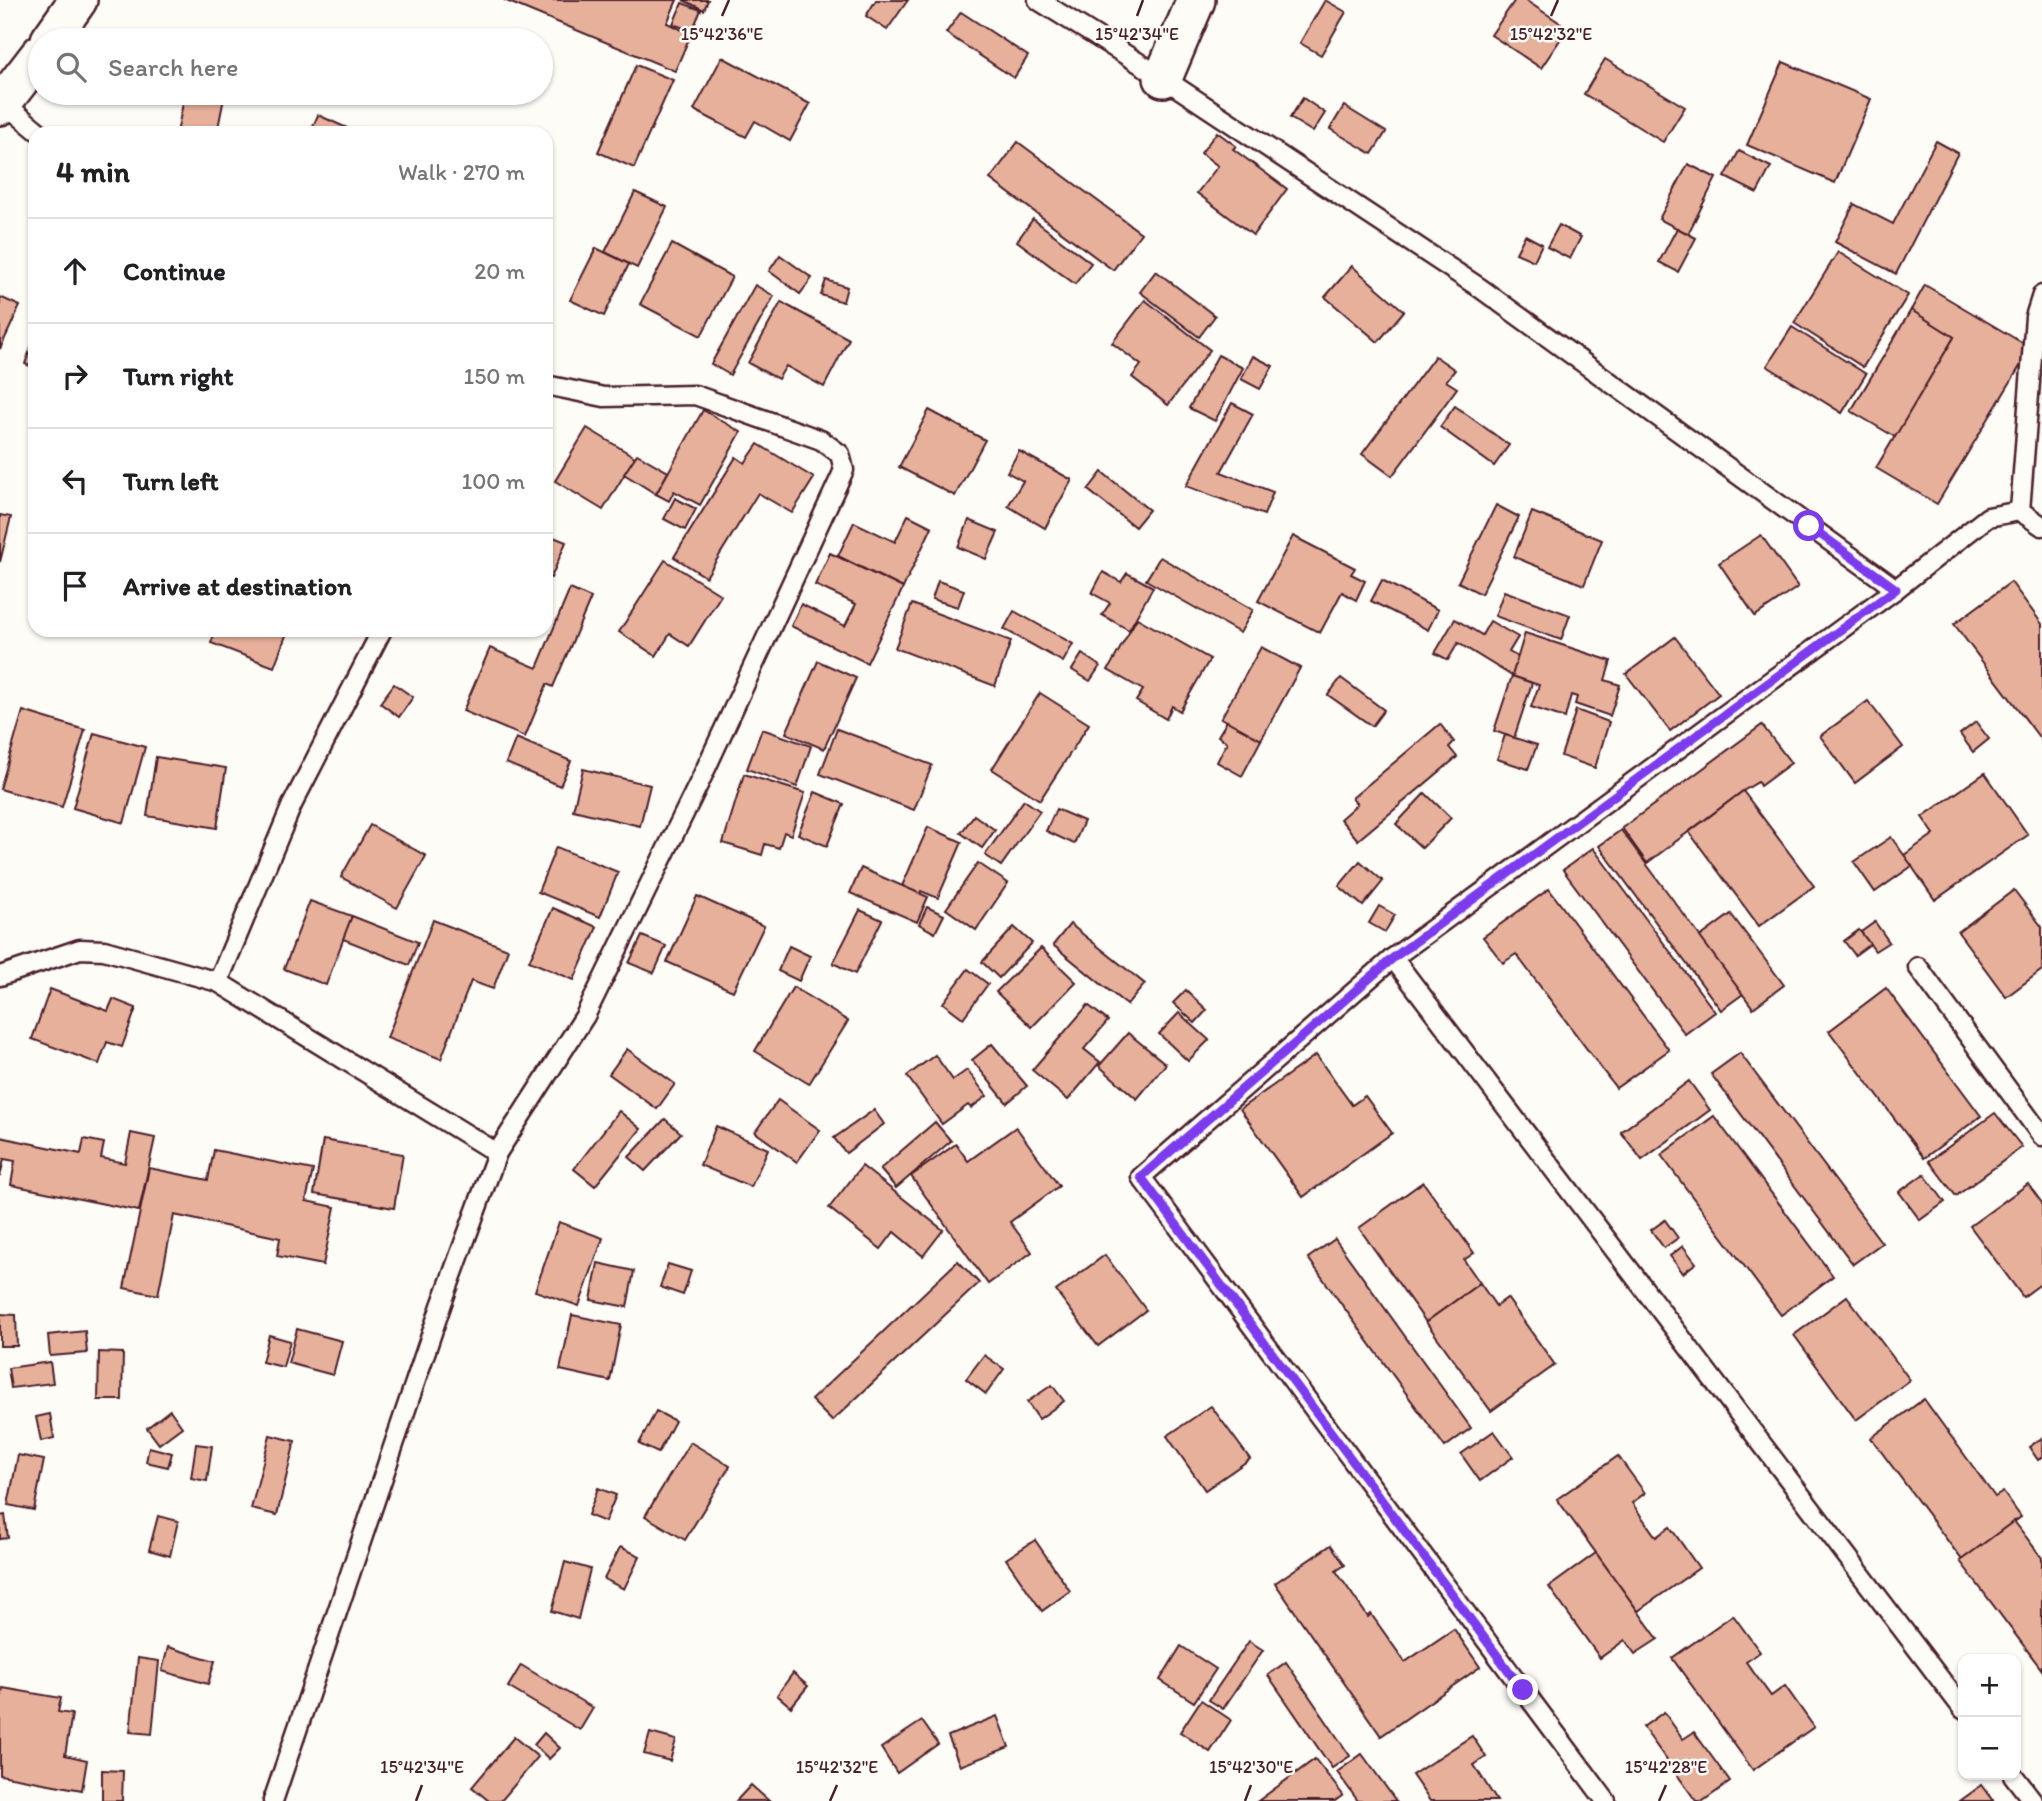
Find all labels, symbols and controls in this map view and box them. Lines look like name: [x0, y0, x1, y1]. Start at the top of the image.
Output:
text: 15°42'36"E: [681, 23, 763, 45]
text: 15°42'34"E: [1095, 23, 1179, 45]
text: 15°42'32"E: [1510, 23, 1592, 45]
search box: [28, 28, 553, 105]
icon: search: [52, 48, 90, 86]
text: Search here: [108, 51, 238, 83]
text: 4 min: [56, 153, 130, 190]
text: Walk · 270 m: [398, 158, 525, 186]
icon: ahead: [56, 252, 94, 290]
text: Continue: [123, 255, 226, 287]
text: 20 m: [474, 257, 525, 285]
icon: right: [56, 357, 94, 395]
text: Turn right: [123, 360, 234, 392]
text: 150 m: [464, 362, 525, 390]
icon: left: [56, 462, 94, 500]
text: Turn left: [123, 465, 219, 497]
text: 100 m: [461, 467, 525, 495]
route start: [1793, 510, 1824, 541]
icon: arrive: [56, 567, 94, 605]
text: Arrive at destination: [123, 570, 352, 602]
map controls: [1958, 1654, 2021, 1780]
button: +: [1958, 1654, 2021, 1717]
route end: [1507, 1674, 1538, 1705]
button: −: [1958, 1717, 2021, 1780]
text: 15°42'34"E: [380, 1756, 464, 1778]
text: 15°42'32"E: [796, 1756, 878, 1778]
text: 15°42'30"E: [1209, 1756, 1293, 1778]
text: 15°42'28"E: [1625, 1756, 1707, 1778]

